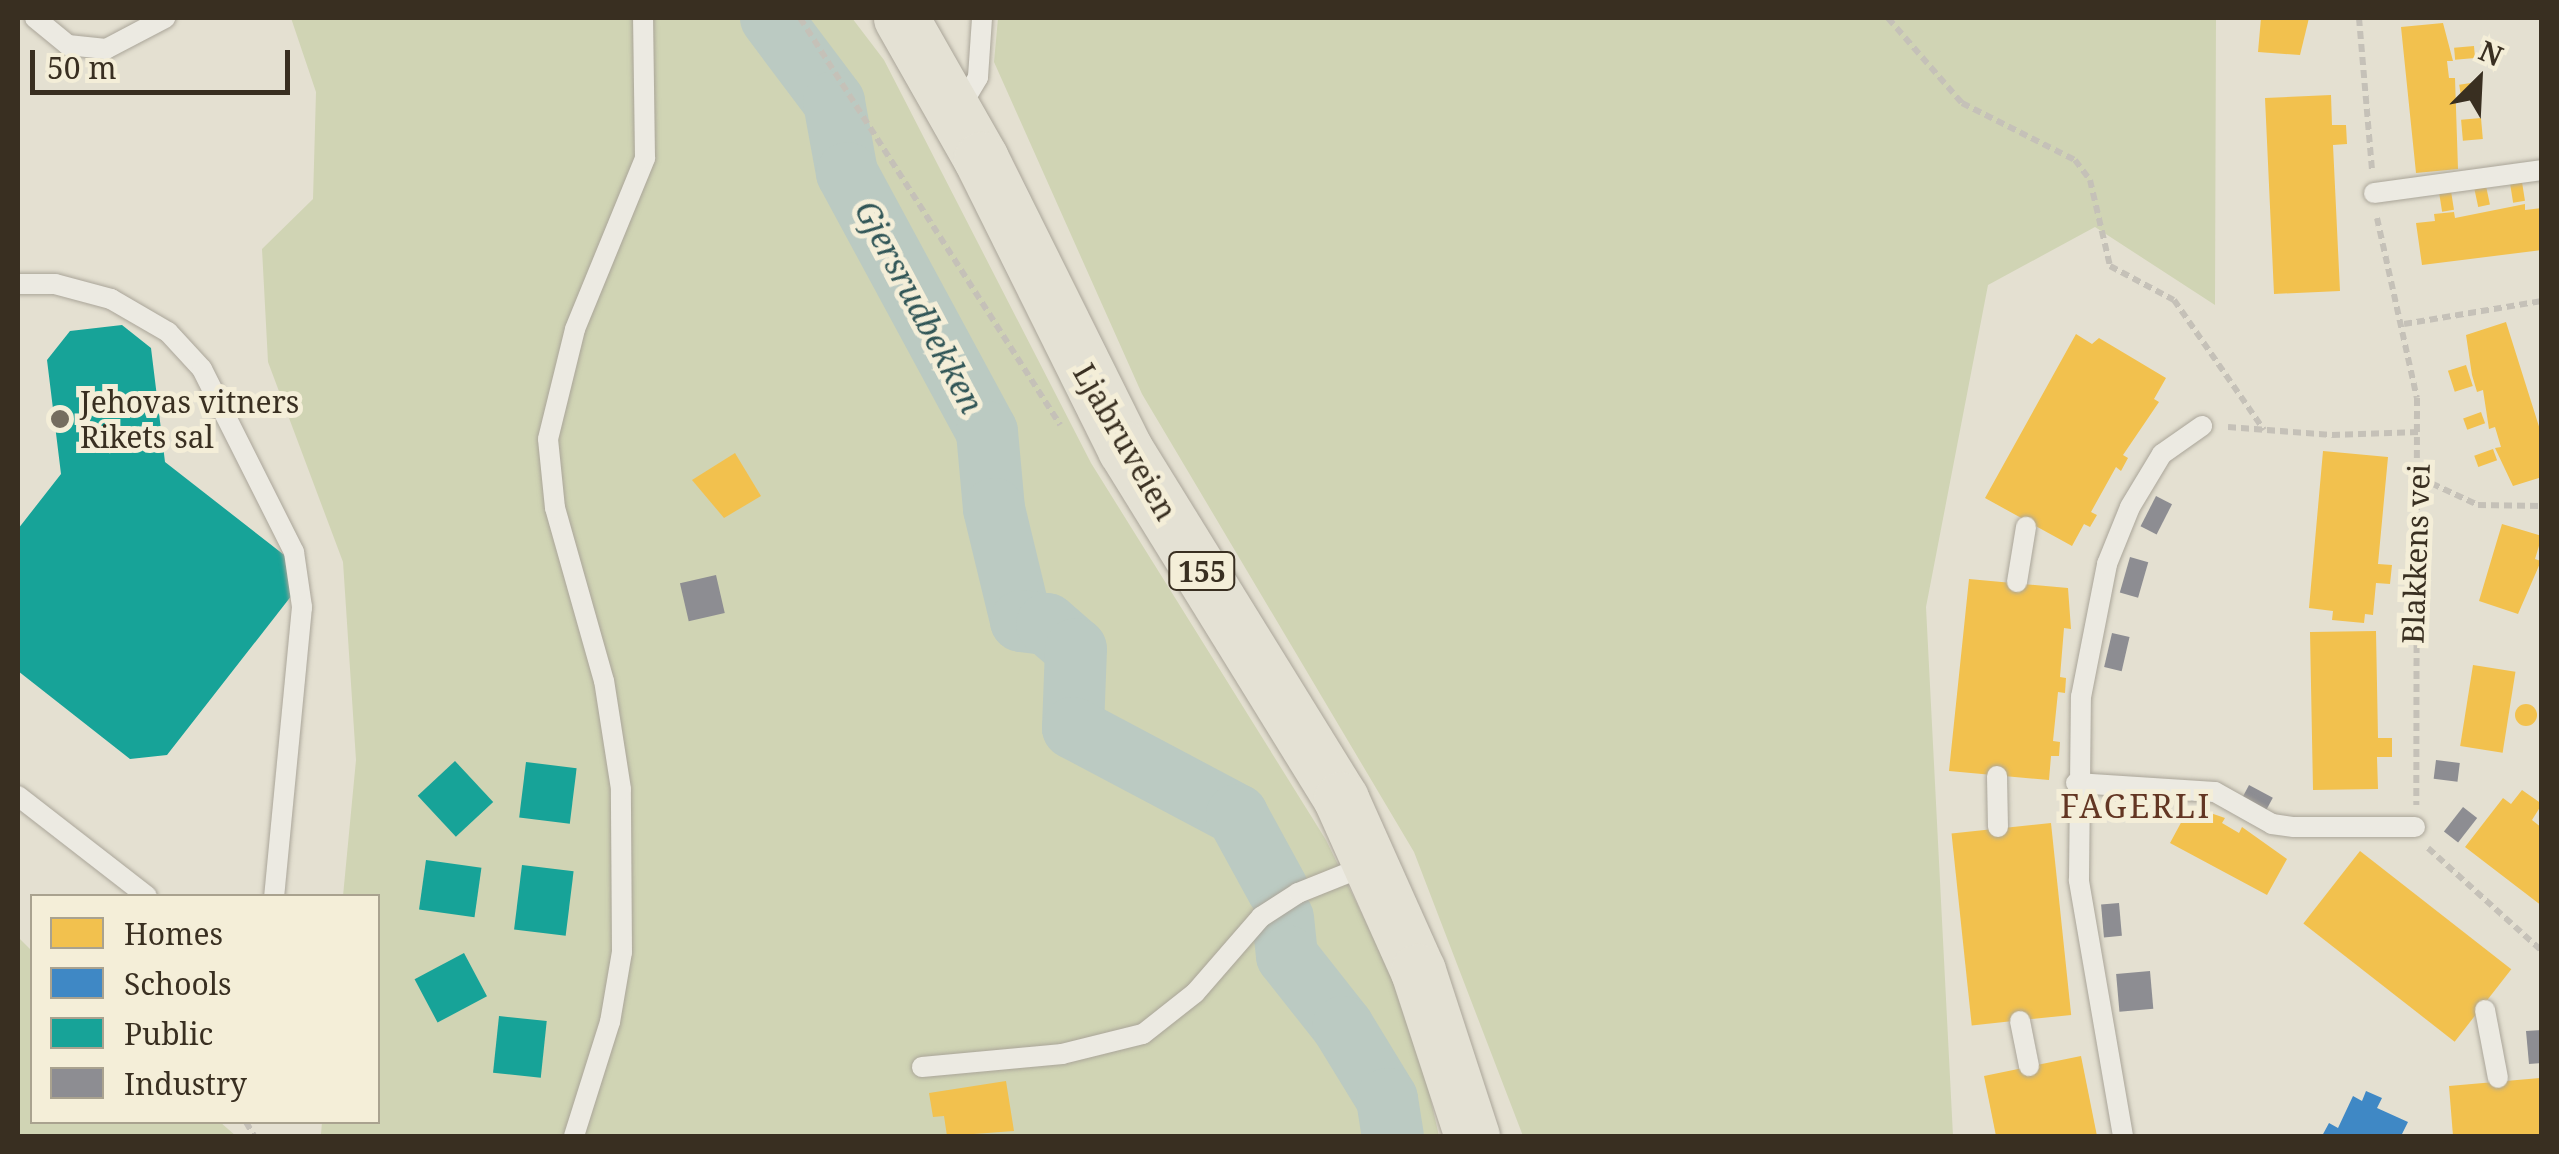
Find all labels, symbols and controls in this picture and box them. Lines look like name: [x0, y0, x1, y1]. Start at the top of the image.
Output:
scale bar: [35, 30, 295, 92]
north arrow: [2429, 30, 2529, 130]
text: N: [2473, 31, 2509, 74]
text: 50 m: [47, 47, 117, 88]
water label: Gjersrudbekken: [847, 194, 991, 420]
street label: Ljabruveien: [1066, 357, 1184, 527]
place label: Jehovas vitners Rikets sal: [80, 384, 299, 454]
marker: Jehovas vitners Rikets sal: [49, 408, 71, 430]
street label: Blakkens vei: [2395, 463, 2437, 645]
road number: 155: [1167, 548, 1237, 594]
district label: FAGERLI: [2060, 787, 2212, 825]
legend: [30, 894, 380, 1124]
text: Homes: [124, 913, 223, 954]
text: Schools: [124, 963, 232, 1004]
text: Public: [124, 1013, 213, 1054]
text: Industry: [124, 1063, 247, 1104]

